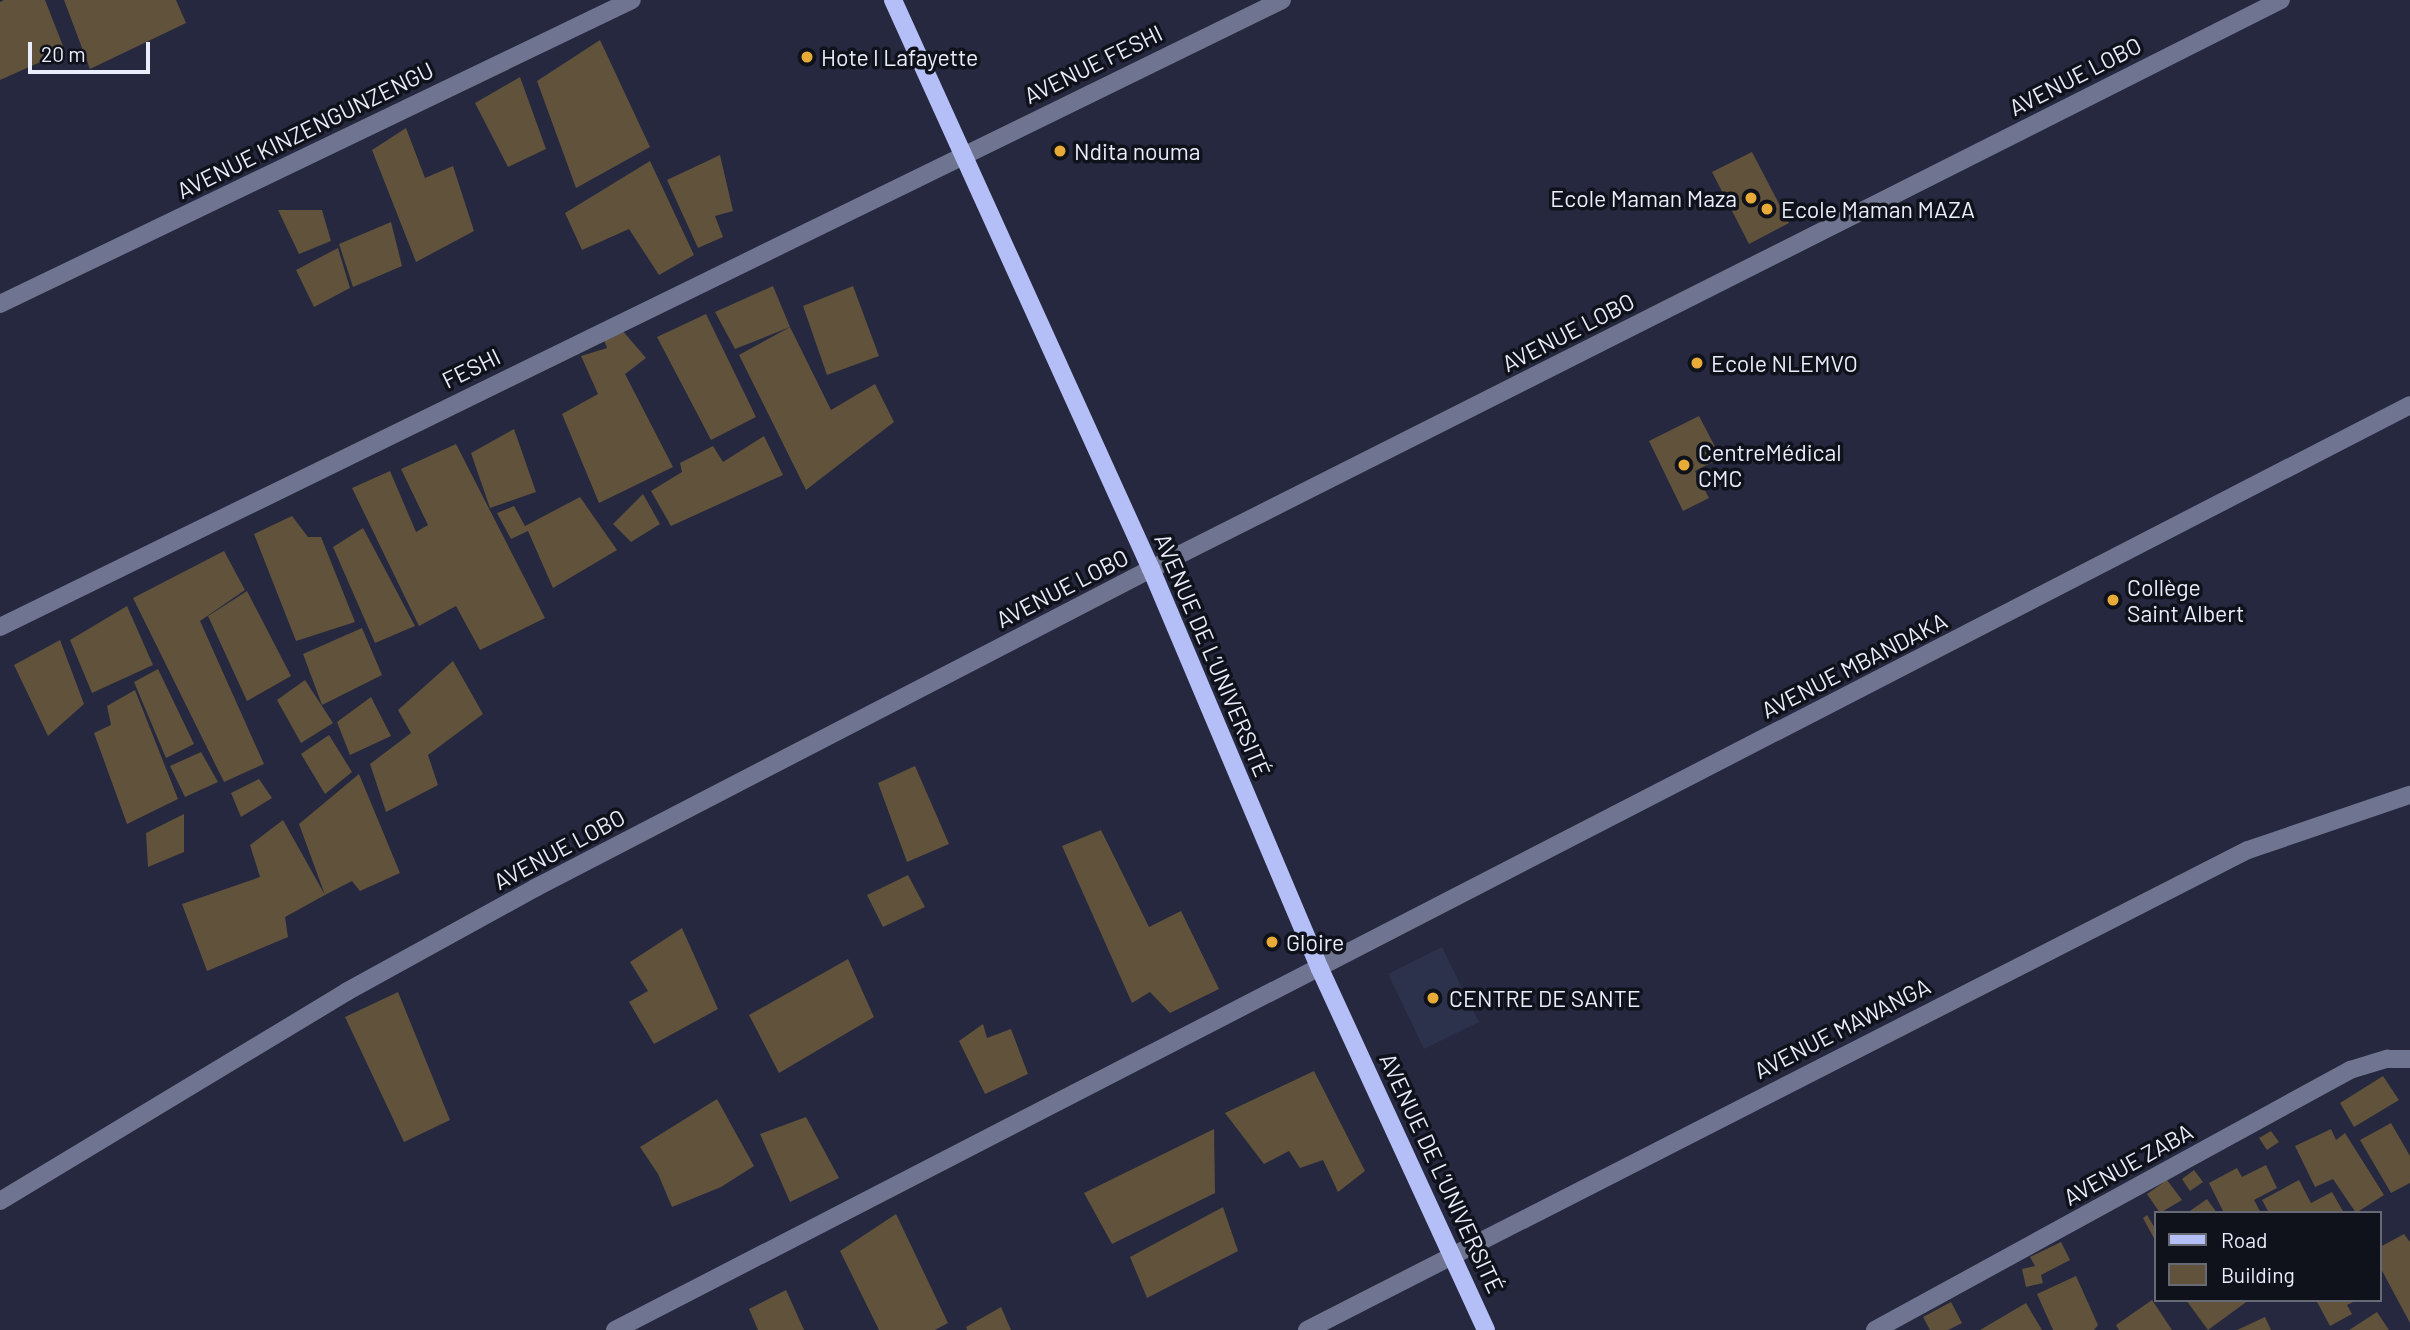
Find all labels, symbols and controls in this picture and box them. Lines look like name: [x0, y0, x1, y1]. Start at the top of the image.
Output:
street label: AVENUE FESHI: [1019, 19, 1167, 109]
scale bar: [32, 28, 154, 72]
street label: AVENUE LOBO: [2004, 31, 2146, 121]
text: 20 m: [41, 41, 86, 66]
place label: Hote l Lafayette: [821, 43, 978, 71]
marker: Hote l Lafayette: [799, 49, 815, 65]
street label: AVENUE KINZENGUNZENGU: [172, 56, 438, 204]
place label: Ndita nouma: [1074, 137, 1201, 165]
marker: Ndita nouma: [1052, 143, 1068, 159]
place label: Ecole Maman Maza: [1550, 184, 1737, 212]
marker: Ecole Maman Maza: [1743, 190, 1759, 206]
place label: Ecole Maman MAZA: [1781, 195, 1975, 223]
marker: Ecole Maman MAZA: [1759, 201, 1775, 217]
street label: AVENUE LOBO: [1497, 287, 1639, 377]
street label: FESHI: [437, 342, 505, 394]
place label: Ecole NLEMVO: [1711, 349, 1858, 377]
marker: Ecole NLEMVO: [1689, 355, 1705, 371]
place label: CentreMédical CMC: [1698, 438, 1842, 492]
marker: CentreMédical CMC: [1676, 457, 1692, 473]
street label: AVENUE DE L’UNIVERSITÉ: [1149, 529, 1277, 781]
street label: AVENUE LOBO: [991, 543, 1133, 633]
place label: Collège Saint Albert: [2127, 573, 2244, 627]
marker: Collège Saint Albert: [2105, 592, 2121, 608]
street label: AVENUE MBANDAKA: [1757, 606, 1951, 724]
street label: AVENUE LOBO: [489, 803, 629, 895]
place label: Gloire: [1286, 928, 1344, 956]
marker: Gloire: [1264, 934, 1280, 950]
street label: AVENUE MAWANGA: [1749, 972, 1935, 1084]
place label: CENTRE DE SANTE: [1449, 984, 1641, 1012]
marker: CENTRE DE SANTE: [1423, 988, 1443, 1008]
street label: AVENUE DE L’UNIVERSITÉ: [1374, 1049, 1510, 1297]
street label: AVENUE ZABA: [2059, 1117, 2197, 1211]
legend: [2154, 1211, 2382, 1302]
text: Road: [2221, 1227, 2267, 1252]
text: Building: [2221, 1262, 2295, 1287]

